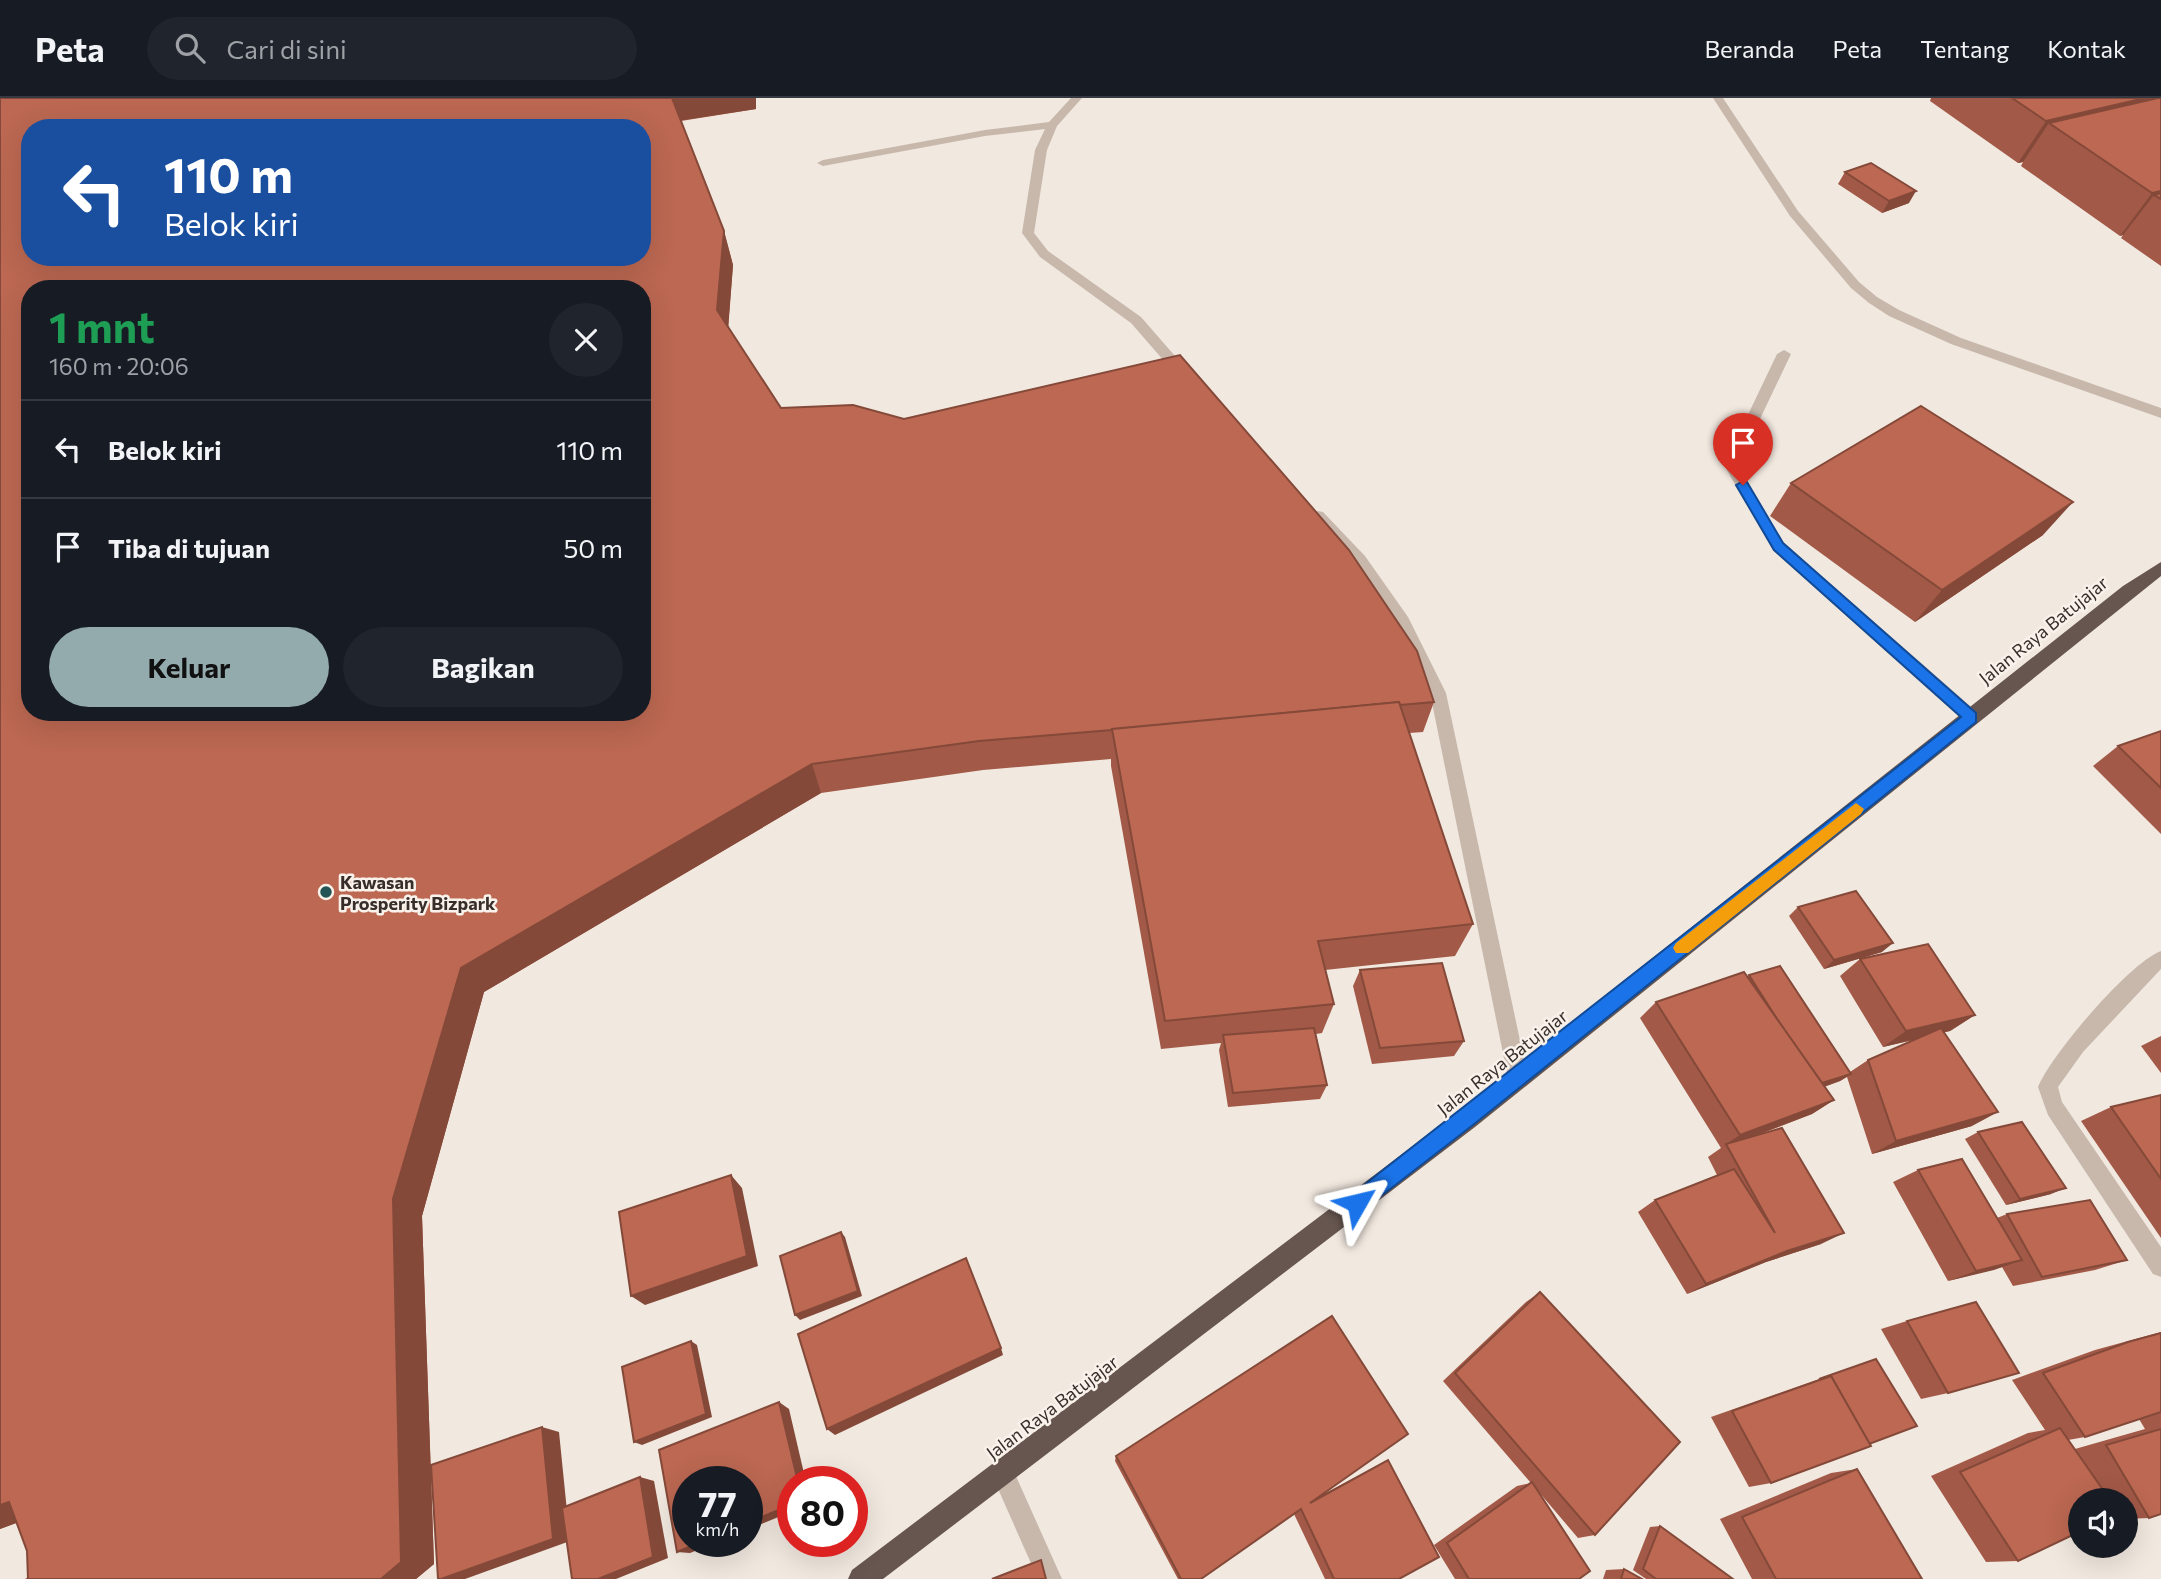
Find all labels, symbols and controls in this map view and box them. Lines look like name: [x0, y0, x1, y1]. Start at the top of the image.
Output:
search box: [147, 17, 637, 80]
text: Peta: [35, 28, 105, 69]
icon: search: [171, 29, 209, 67]
text: Cari di sini: [227, 33, 347, 64]
text: Beranda: [1704, 34, 1795, 63]
text: Peta: [1833, 34, 1882, 63]
text: Tentang: [1920, 34, 2009, 63]
text: Kontak: [2047, 34, 2126, 63]
text: 110 m: [164, 143, 293, 203]
icon: left: [49, 147, 140, 238]
text: Belok kiri: [164, 203, 299, 243]
text: 1 mnt: [49, 300, 155, 352]
button: close: [549, 303, 623, 377]
text: 160 m · 20:06: [49, 352, 189, 380]
pin: [1713, 413, 1773, 485]
icon: arrive: [1724, 424, 1762, 462]
icon: left: [49, 430, 87, 468]
text: Belok kiri: [108, 434, 222, 465]
text: 110 m: [556, 434, 623, 465]
icon: arrive: [49, 528, 87, 566]
text: Tiba di tujuan: [108, 532, 270, 563]
text: 50 m: [563, 532, 623, 563]
street label: Jalan Raya Batujajar: [1974, 571, 2112, 689]
button: Keluar: [49, 627, 329, 707]
button: Bagikan: [343, 627, 623, 707]
place label: Kawasan Prosperity Bizpark: [340, 871, 496, 914]
marker: Kawasan Prosperity Bizpark: [318, 884, 334, 900]
street label: Jalan Raya Batujajar: [1432, 1004, 1572, 1120]
position arrow: [1320, 1166, 1394, 1240]
street label: Jalan Raya Batujajar: [982, 1350, 1122, 1464]
speed limit sign: 80: [777, 1466, 868, 1557]
text: 77: [698, 1481, 737, 1524]
map controls: [2068, 1488, 2138, 1558]
button: sound: [2068, 1488, 2138, 1558]
text: km/h: [696, 1518, 739, 1540]

